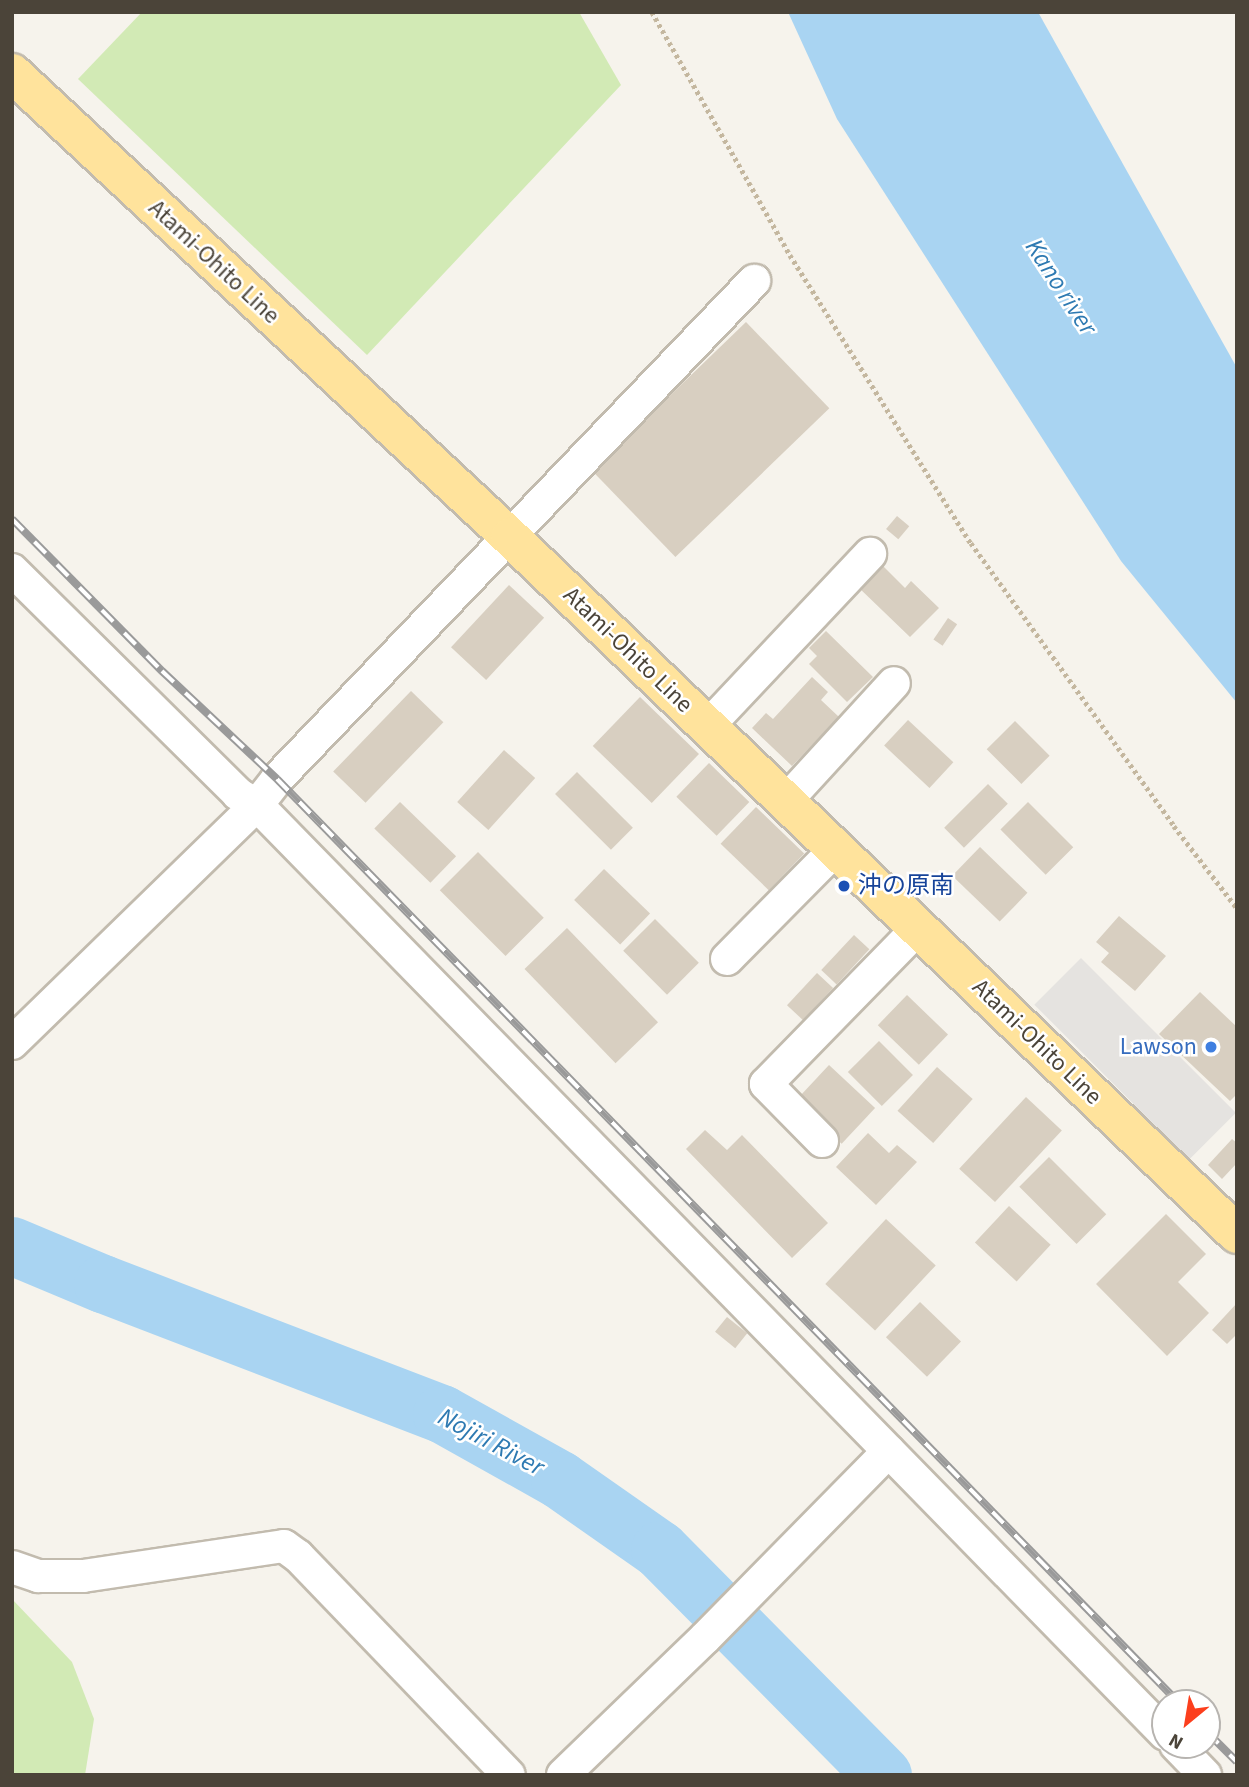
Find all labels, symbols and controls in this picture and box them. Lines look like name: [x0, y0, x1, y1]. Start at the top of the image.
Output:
street label: Atami-Ohito Line: [142, 194, 286, 330]
water label: Kano river: [1018, 233, 1104, 341]
street label: Atami-Ohito Line: [557, 581, 699, 719]
place label: 沖の原南: [858, 872, 954, 900]
marker: 沖の原南: [836, 878, 852, 894]
street label: Atami-Ohito Line: [966, 973, 1108, 1111]
place label: Lawson: [1120, 1033, 1197, 1061]
marker: Lawson: [1203, 1039, 1219, 1055]
water label: Nojiri River: [433, 1401, 549, 1483]
north arrow: [1151, 1689, 1221, 1759]
text: N: [1164, 1726, 1188, 1756]

